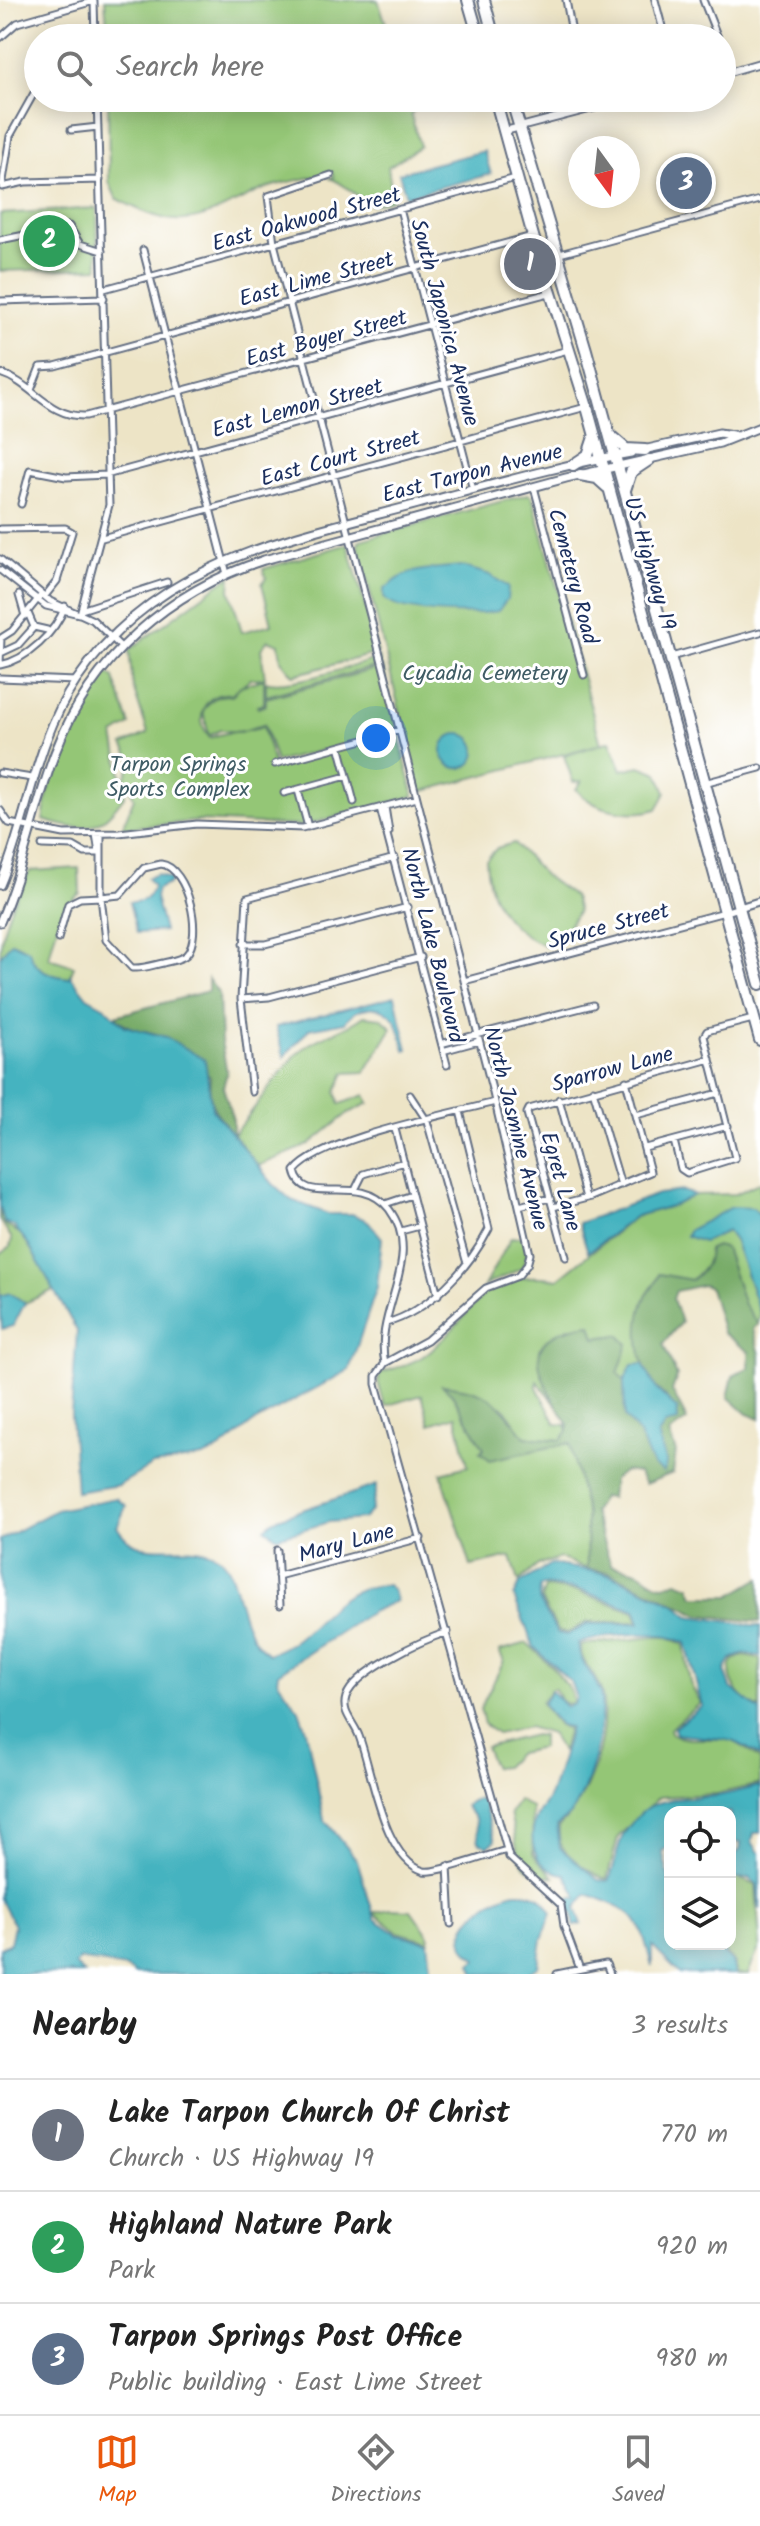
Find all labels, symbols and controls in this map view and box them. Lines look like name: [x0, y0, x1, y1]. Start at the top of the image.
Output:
search box: [24, 24, 736, 112]
text: Search here: [116, 44, 264, 92]
icon: search: [52, 46, 96, 90]
north arrow: [568, 136, 640, 208]
pin: 3: [660, 153, 712, 213]
street label: East Oakwood Street: [208, 178, 406, 262]
pin: 2: [23, 211, 75, 271]
street label: South Japonica Avenue: [399, 215, 488, 430]
pin: 1: [504, 234, 556, 294]
street label: East Lime Street: [235, 243, 399, 318]
street label: East Boyer Street: [242, 301, 412, 378]
street label: East Lemon Street: [208, 370, 387, 449]
street label: East Court Street: [257, 421, 425, 498]
street label: East Tarpon Avenue: [379, 435, 567, 514]
street label: US Highway 19: [613, 493, 684, 635]
street label: Cemetery Road: [537, 505, 607, 650]
park label: Cycadia Cemetery: [402, 657, 568, 692]
your location: [356, 718, 396, 758]
park label: Tarpon Springs Sports Complex: [107, 748, 250, 808]
street label: North Lake Boulevard: [390, 844, 473, 1048]
street label: Spruce Street: [544, 894, 674, 960]
street label: North Jasmine Avenue: [472, 1023, 557, 1234]
street label: Sparrow Lane: [548, 1037, 677, 1103]
street label: Egret Lane: [530, 1128, 590, 1235]
street label: Mary Lane: [295, 1515, 399, 1574]
map controls: [664, 1806, 736, 1950]
button: locate: [664, 1806, 736, 1878]
button: layers: [664, 1878, 736, 1950]
text: Nearby: [32, 1999, 137, 2053]
text: 3 results: [631, 2005, 728, 2047]
text: Lake Tarpon Church Of Christ: [108, 2090, 510, 2138]
text: 1: [54, 2114, 62, 2156]
text: 770 m: [660, 2114, 728, 2156]
text: Church · US Highway 19: [108, 2138, 374, 2180]
text: Highland Nature Park: [108, 2202, 391, 2250]
text: 2: [50, 2226, 66, 2268]
text: 920 m: [656, 2226, 728, 2268]
text: Park: [108, 2250, 155, 2292]
text: Tarpon Springs Post Office: [108, 2314, 462, 2362]
text: 3: [51, 2338, 65, 2380]
text: 980 m: [656, 2338, 728, 2380]
text: Public building · East Lime Street: [108, 2362, 482, 2404]
tab: Map: [95, 2430, 139, 2513]
tab: Directions: [330, 2430, 422, 2513]
tab: Saved: [612, 2430, 665, 2513]

